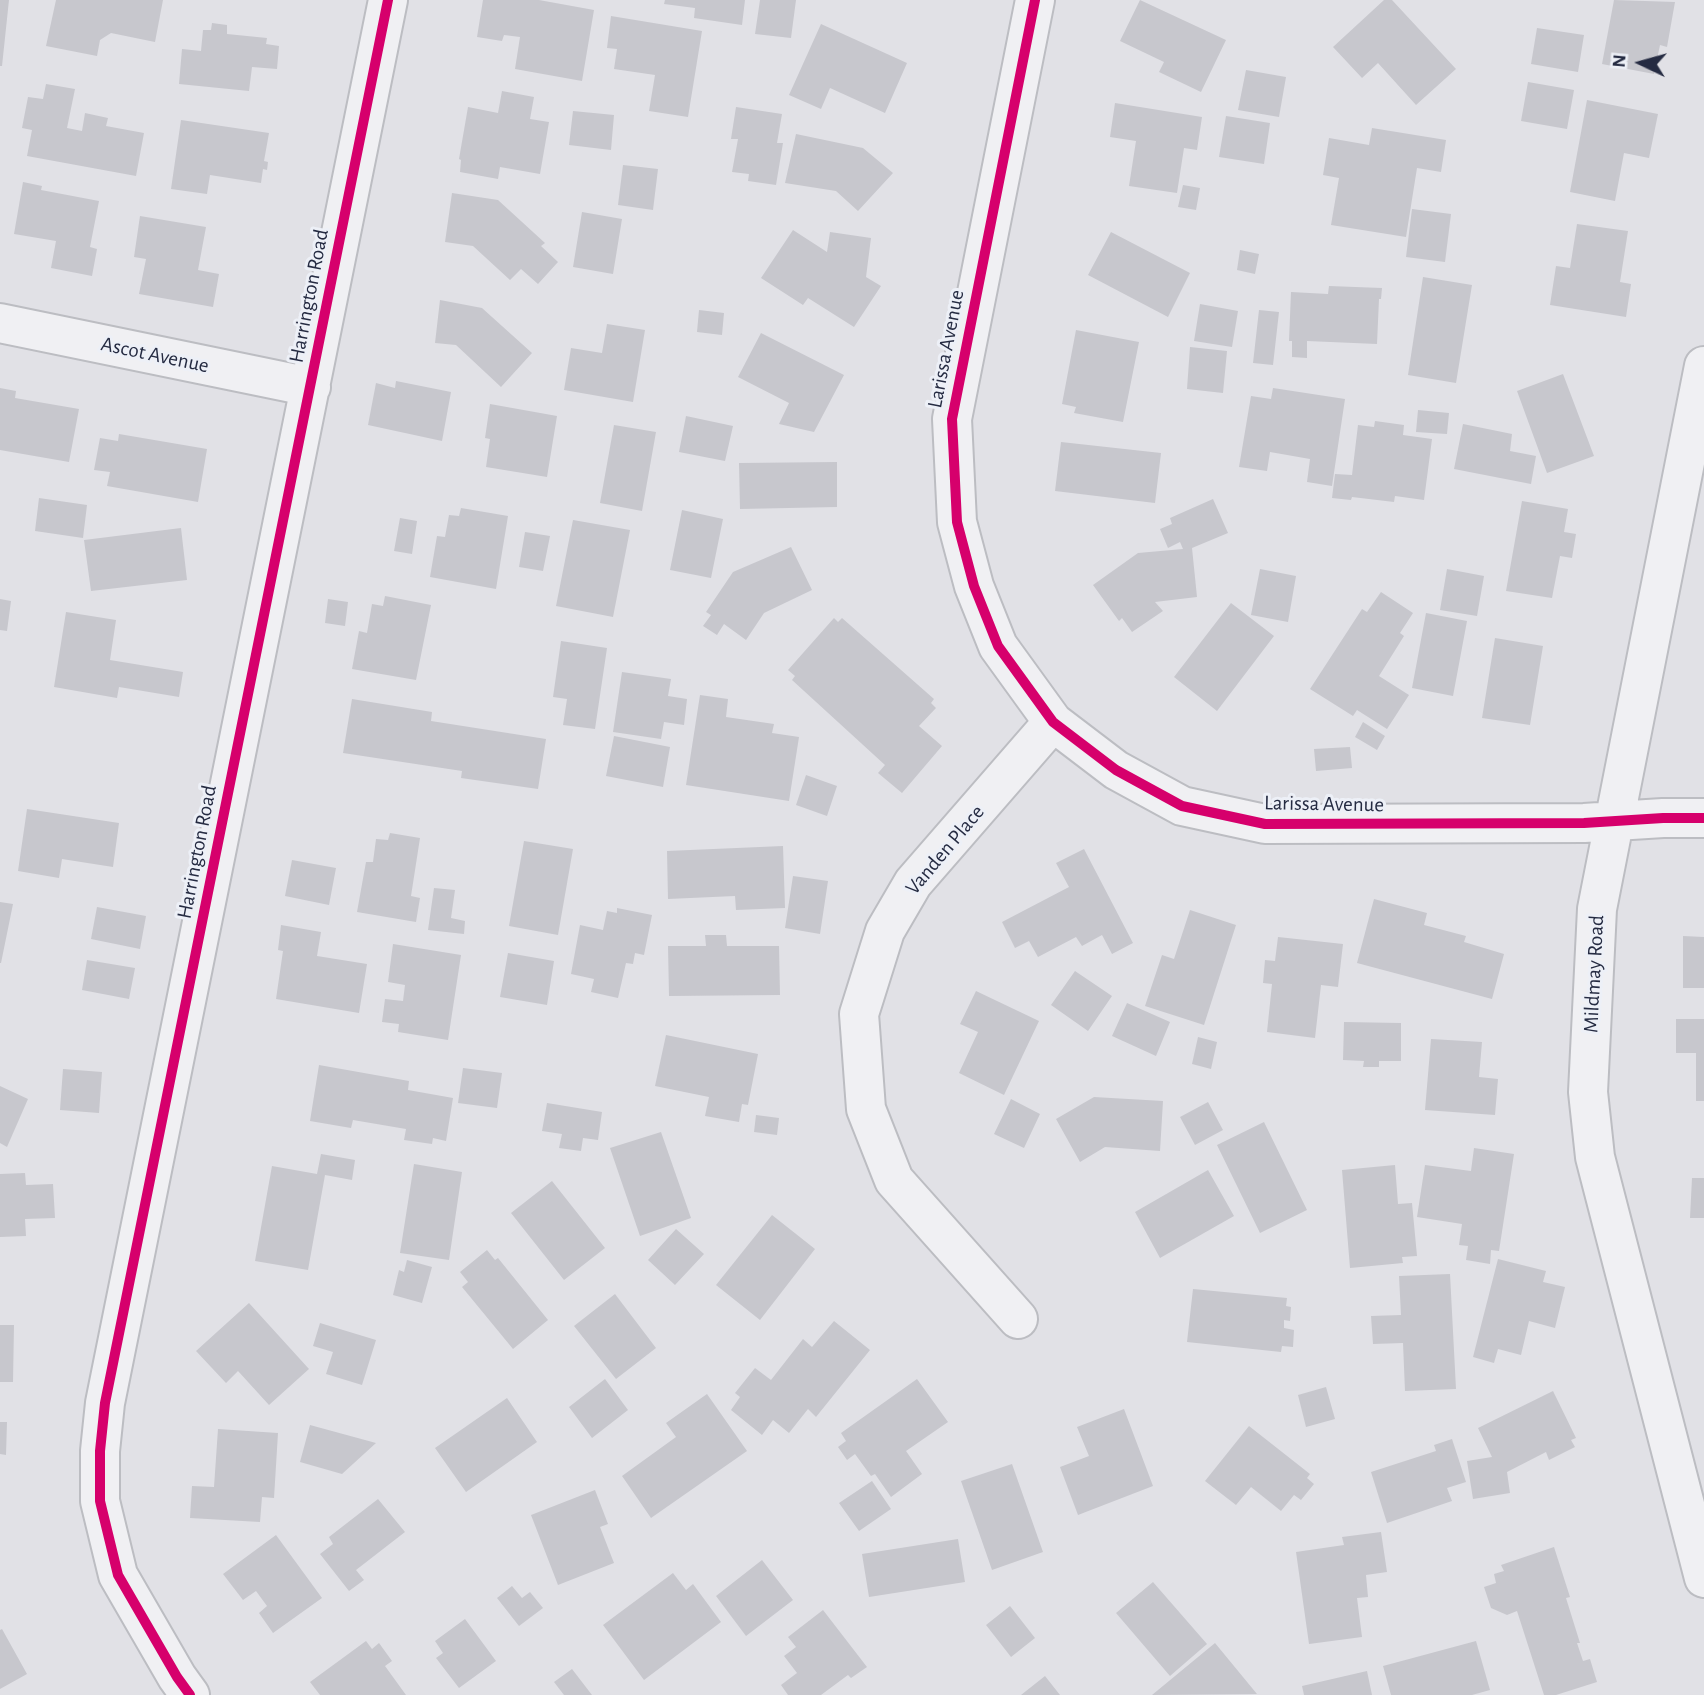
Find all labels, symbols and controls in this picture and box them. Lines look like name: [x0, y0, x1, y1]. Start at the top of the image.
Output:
north arrow: [1606, 28, 1676, 98]
text: N: [1610, 54, 1630, 69]
street label: Harrington Road: [284, 227, 334, 365]
street label: Larissa Avenue: [922, 288, 970, 410]
street label: Ascot Avenue: [99, 331, 211, 379]
street label: Harrington Road: [172, 783, 222, 921]
street label: Larissa Avenue: [1264, 790, 1384, 818]
street label: Vanden Place: [900, 800, 990, 900]
street label: Mildmay Road: [1578, 914, 1610, 1034]

